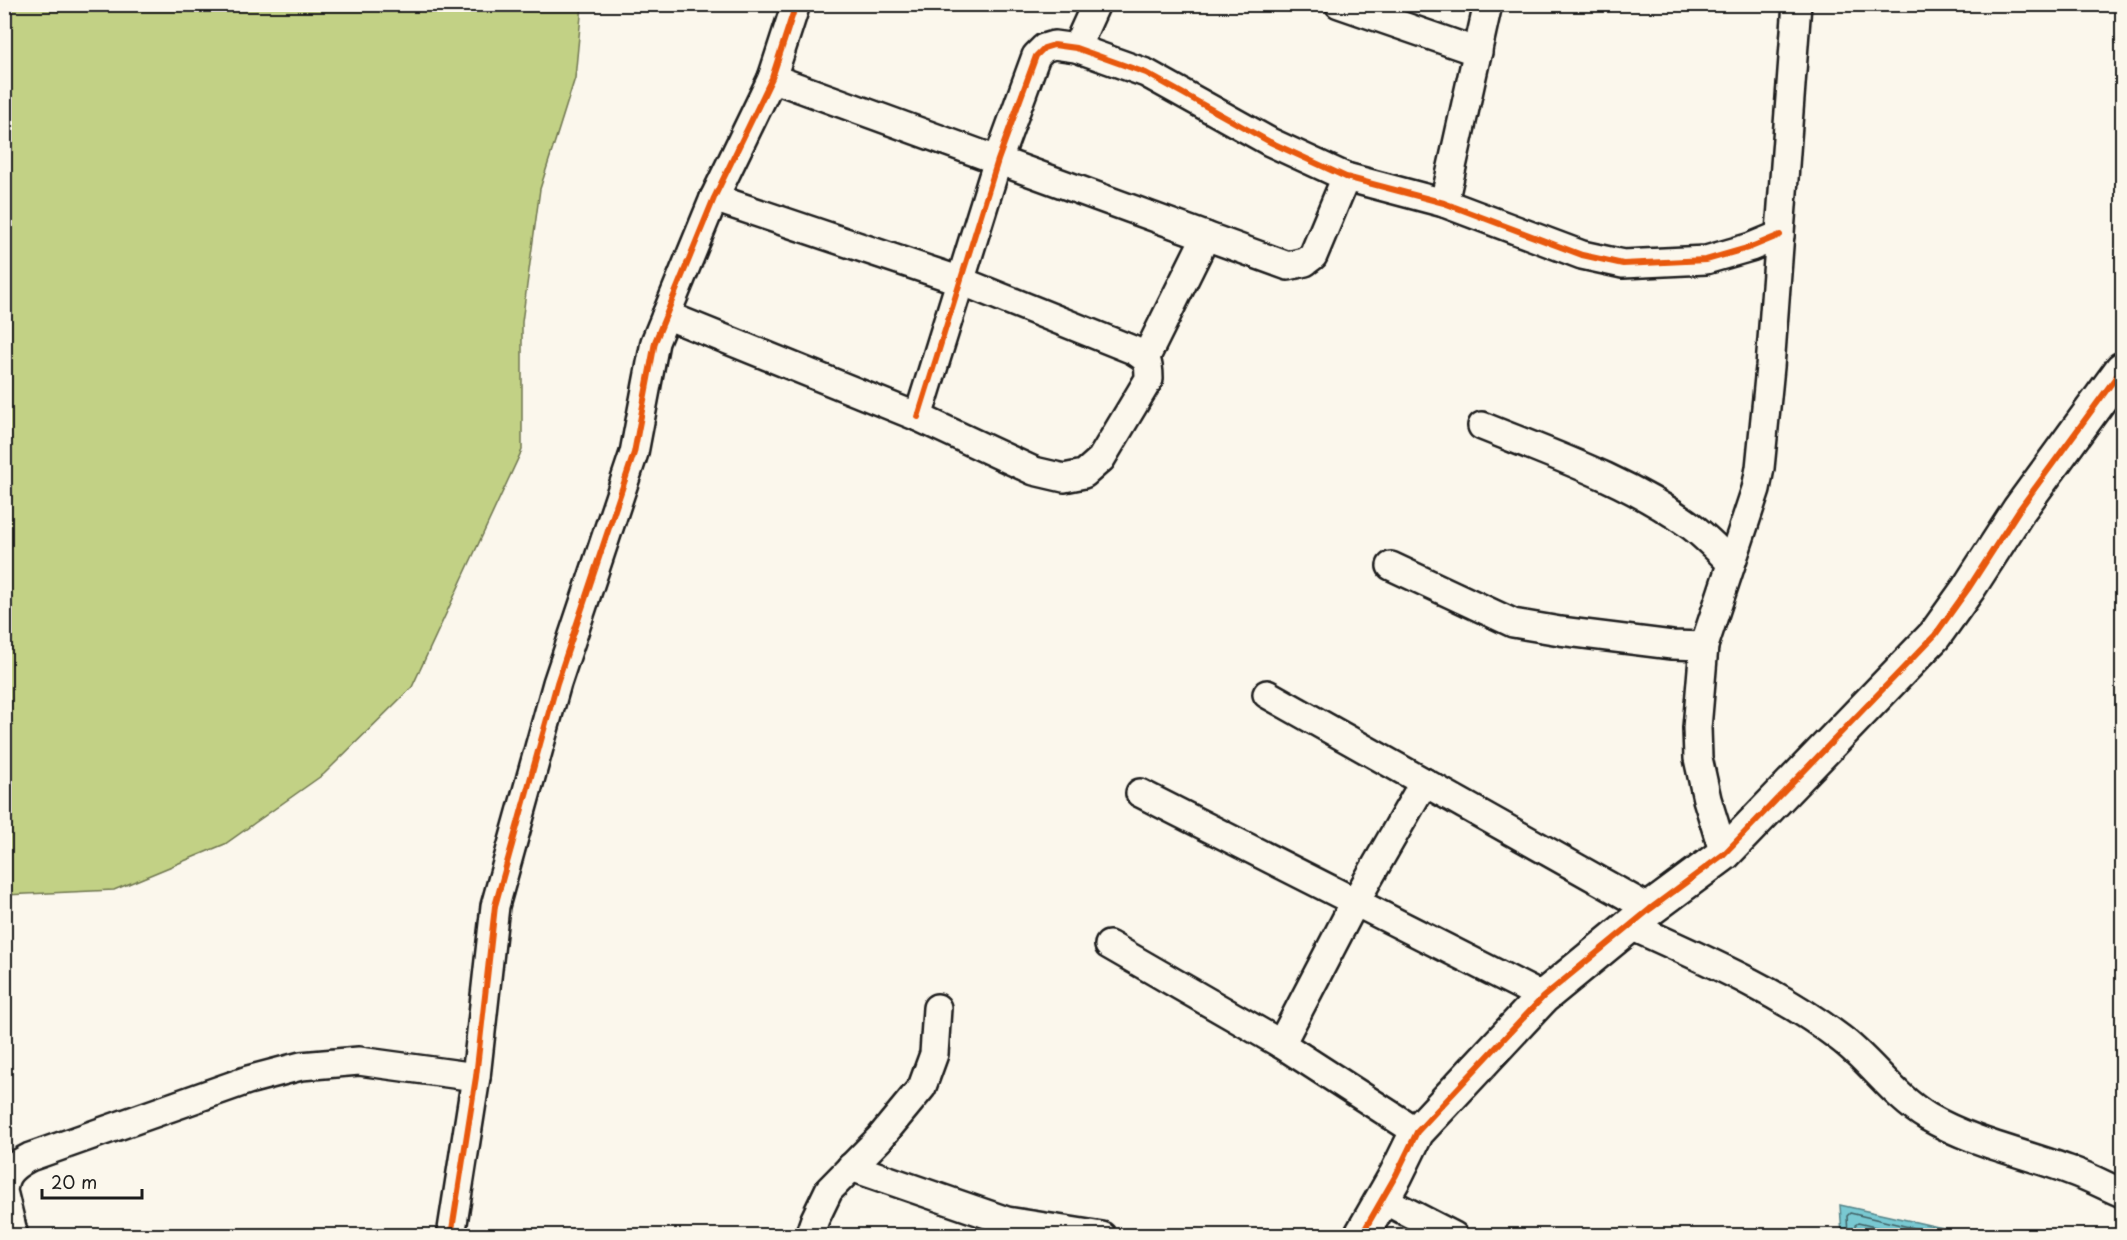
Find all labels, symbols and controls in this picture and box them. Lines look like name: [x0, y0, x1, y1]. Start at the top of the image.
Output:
scale bar: [42, 1162, 142, 1200]
text: 20 m: [51, 1168, 97, 1195]

